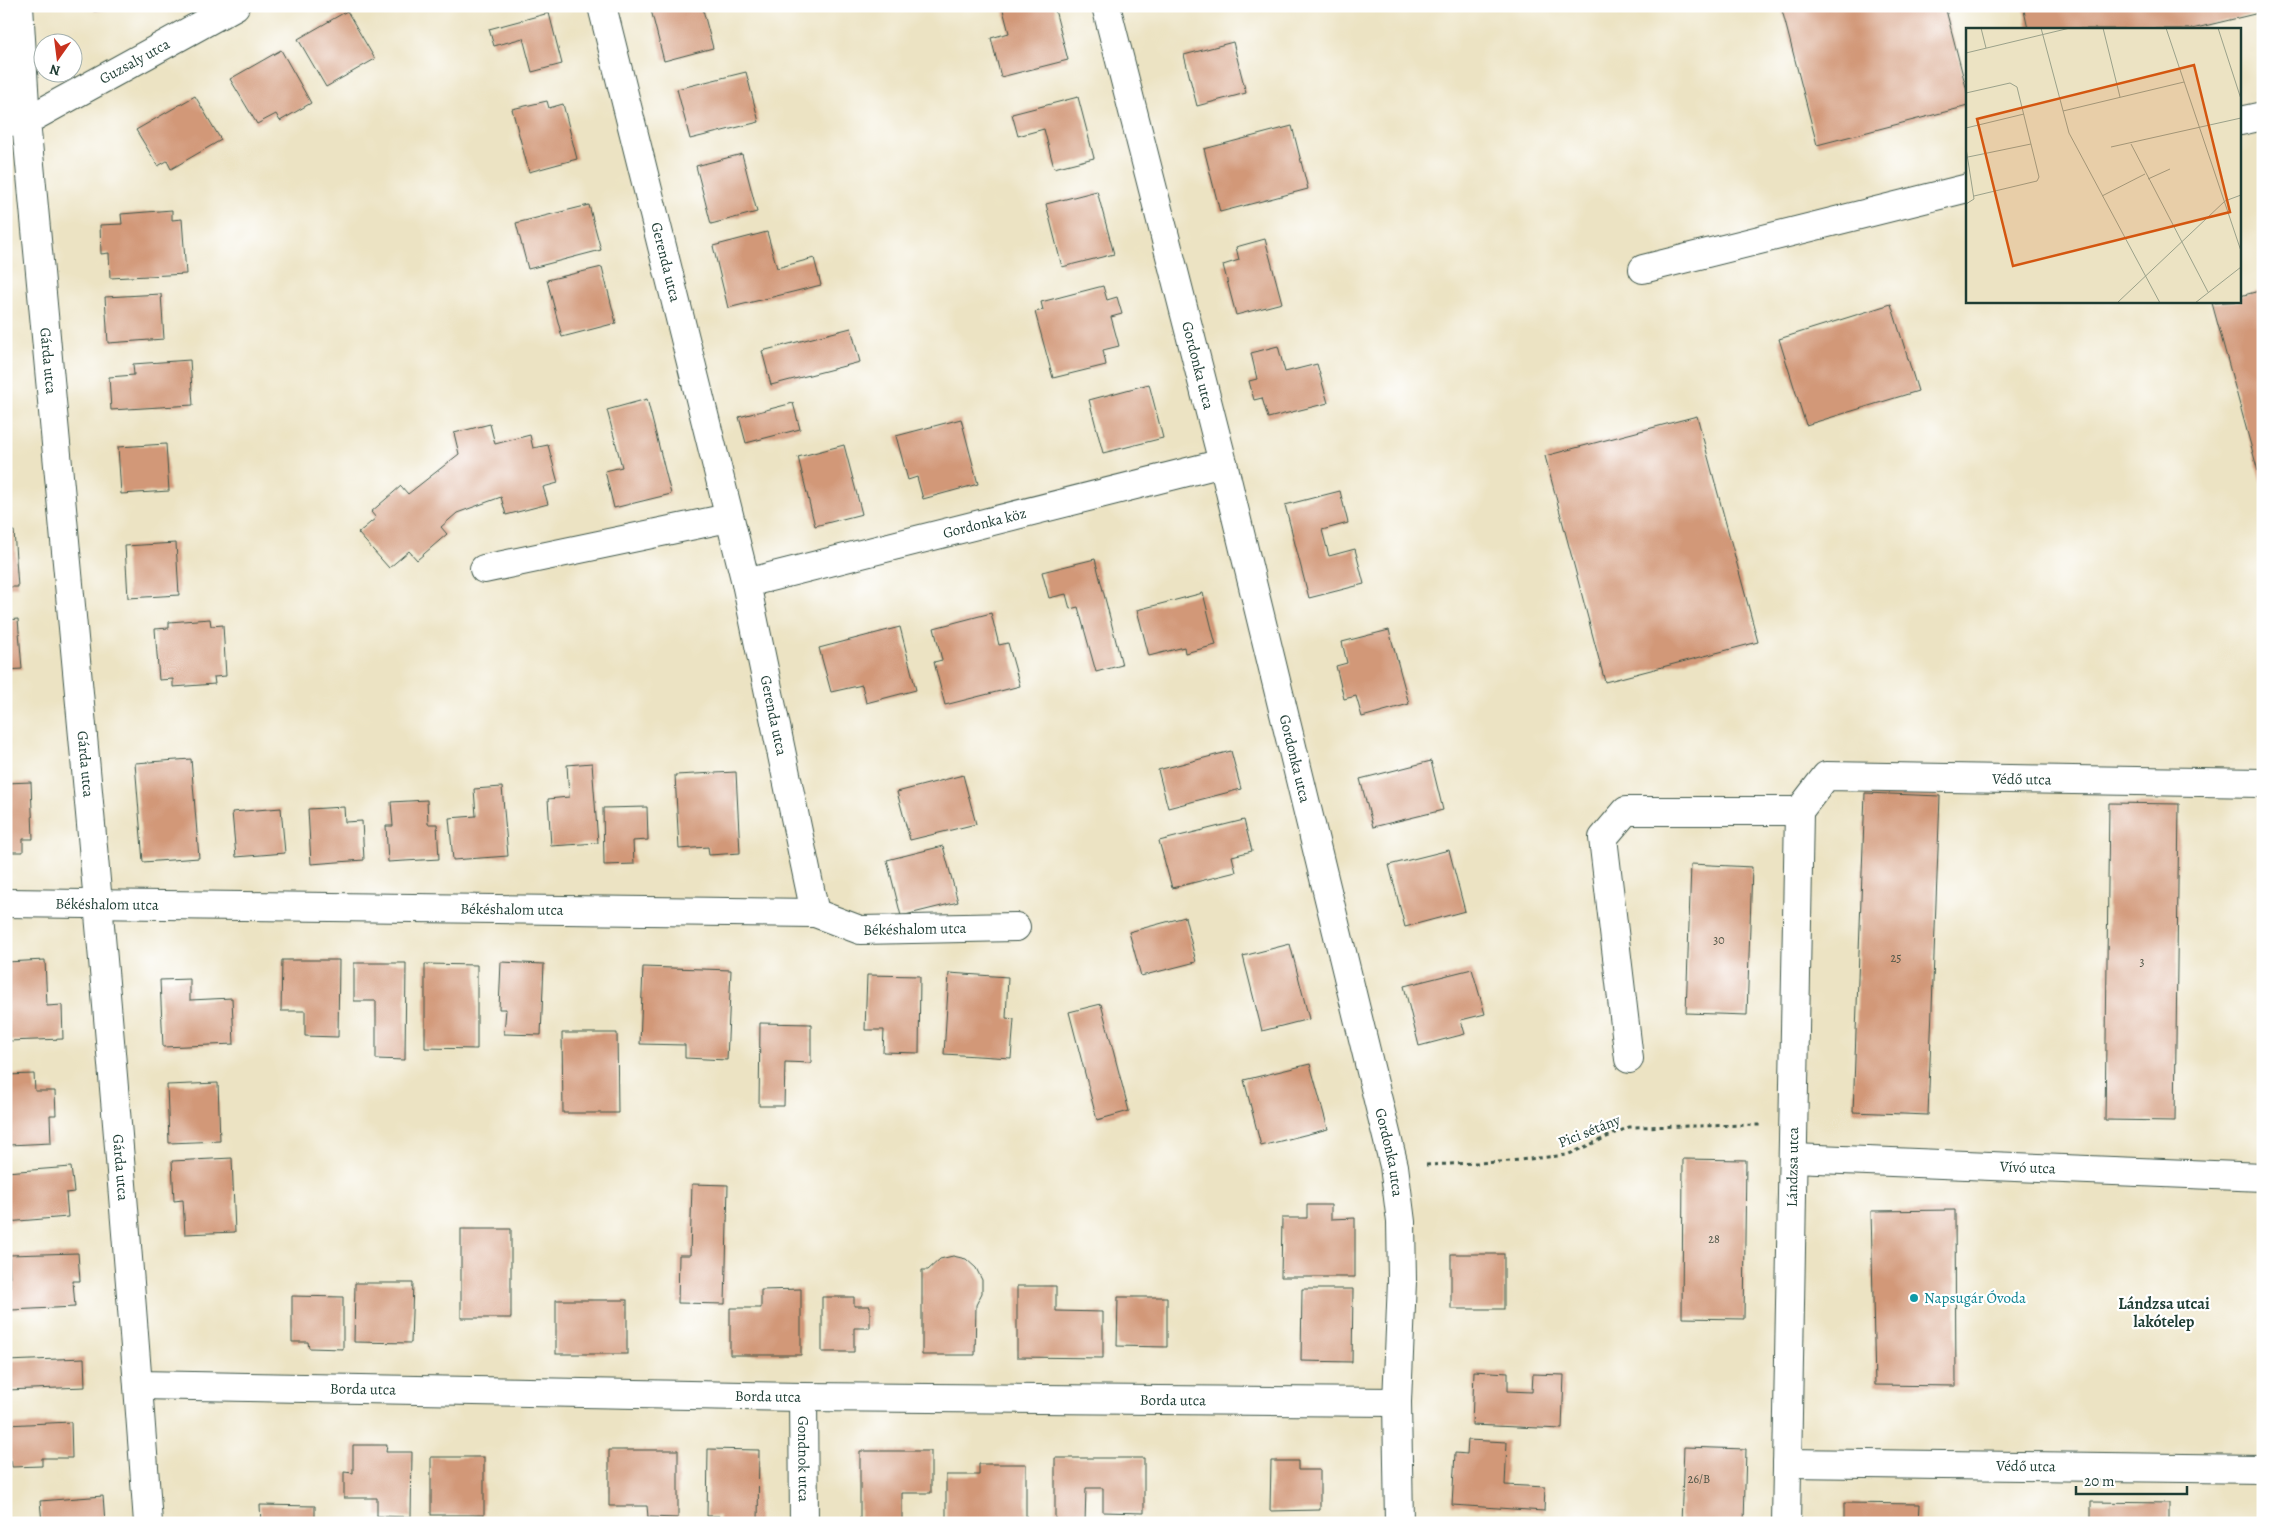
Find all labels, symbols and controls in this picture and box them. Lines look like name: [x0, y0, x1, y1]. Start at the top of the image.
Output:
inset map: [1966, 28, 2242, 302]
north arrow: [32, 32, 82, 82]
street label: Guzsaly utca: [96, 34, 173, 89]
text: N: [48, 60, 62, 81]
street label: Gerenda utca: [646, 220, 685, 304]
street label: Gordonka utca: [1177, 319, 1219, 411]
street label: Gárda utca: [35, 327, 61, 395]
street label: Gordonka köz: [941, 503, 1028, 543]
street label: Gerenda utca: [756, 674, 792, 757]
street label: Gordonka utca: [1275, 713, 1315, 805]
street label: Gárda utca: [73, 730, 99, 798]
street label: Védő utca: [1991, 769, 2052, 790]
street label: Békéshalom utca: [55, 894, 159, 915]
street label: Békéshalom utca: [460, 899, 564, 920]
street label: Békéshalom utca: [863, 918, 967, 940]
house number: 30: [1713, 932, 1725, 948]
house number: 25: [1891, 950, 1901, 966]
house number: 3: [2140, 954, 2145, 970]
street label: Gordonka utca: [1370, 1106, 1408, 1198]
street label: Pici sétány: [1555, 1109, 1623, 1152]
street label: Lándzsa utca: [1782, 1127, 1803, 1207]
street label: Gárda utca: [108, 1133, 133, 1202]
street label: Vívó utca: [1998, 1156, 2056, 1179]
house number: 28: [1708, 1231, 1720, 1247]
place label: Napsugár Óvoda: [1924, 1288, 2026, 1308]
marker: Napsugár Óvoda: [1908, 1292, 1920, 1304]
district label: Lándzsa utcai lakótelep: [2118, 1293, 2210, 1333]
street label: Borda utca: [330, 1378, 396, 1400]
street label: Borda utca: [735, 1386, 801, 1407]
street label: Borda utca: [1140, 1390, 1206, 1410]
street label: Gondnok utca: [793, 1416, 814, 1502]
street label: Védő utca: [1995, 1456, 2056, 1476]
scale bar: [2076, 1464, 2188, 1496]
house number: 26/B: [1688, 1471, 1710, 1487]
text: 20 m: [2084, 1471, 2115, 1491]

